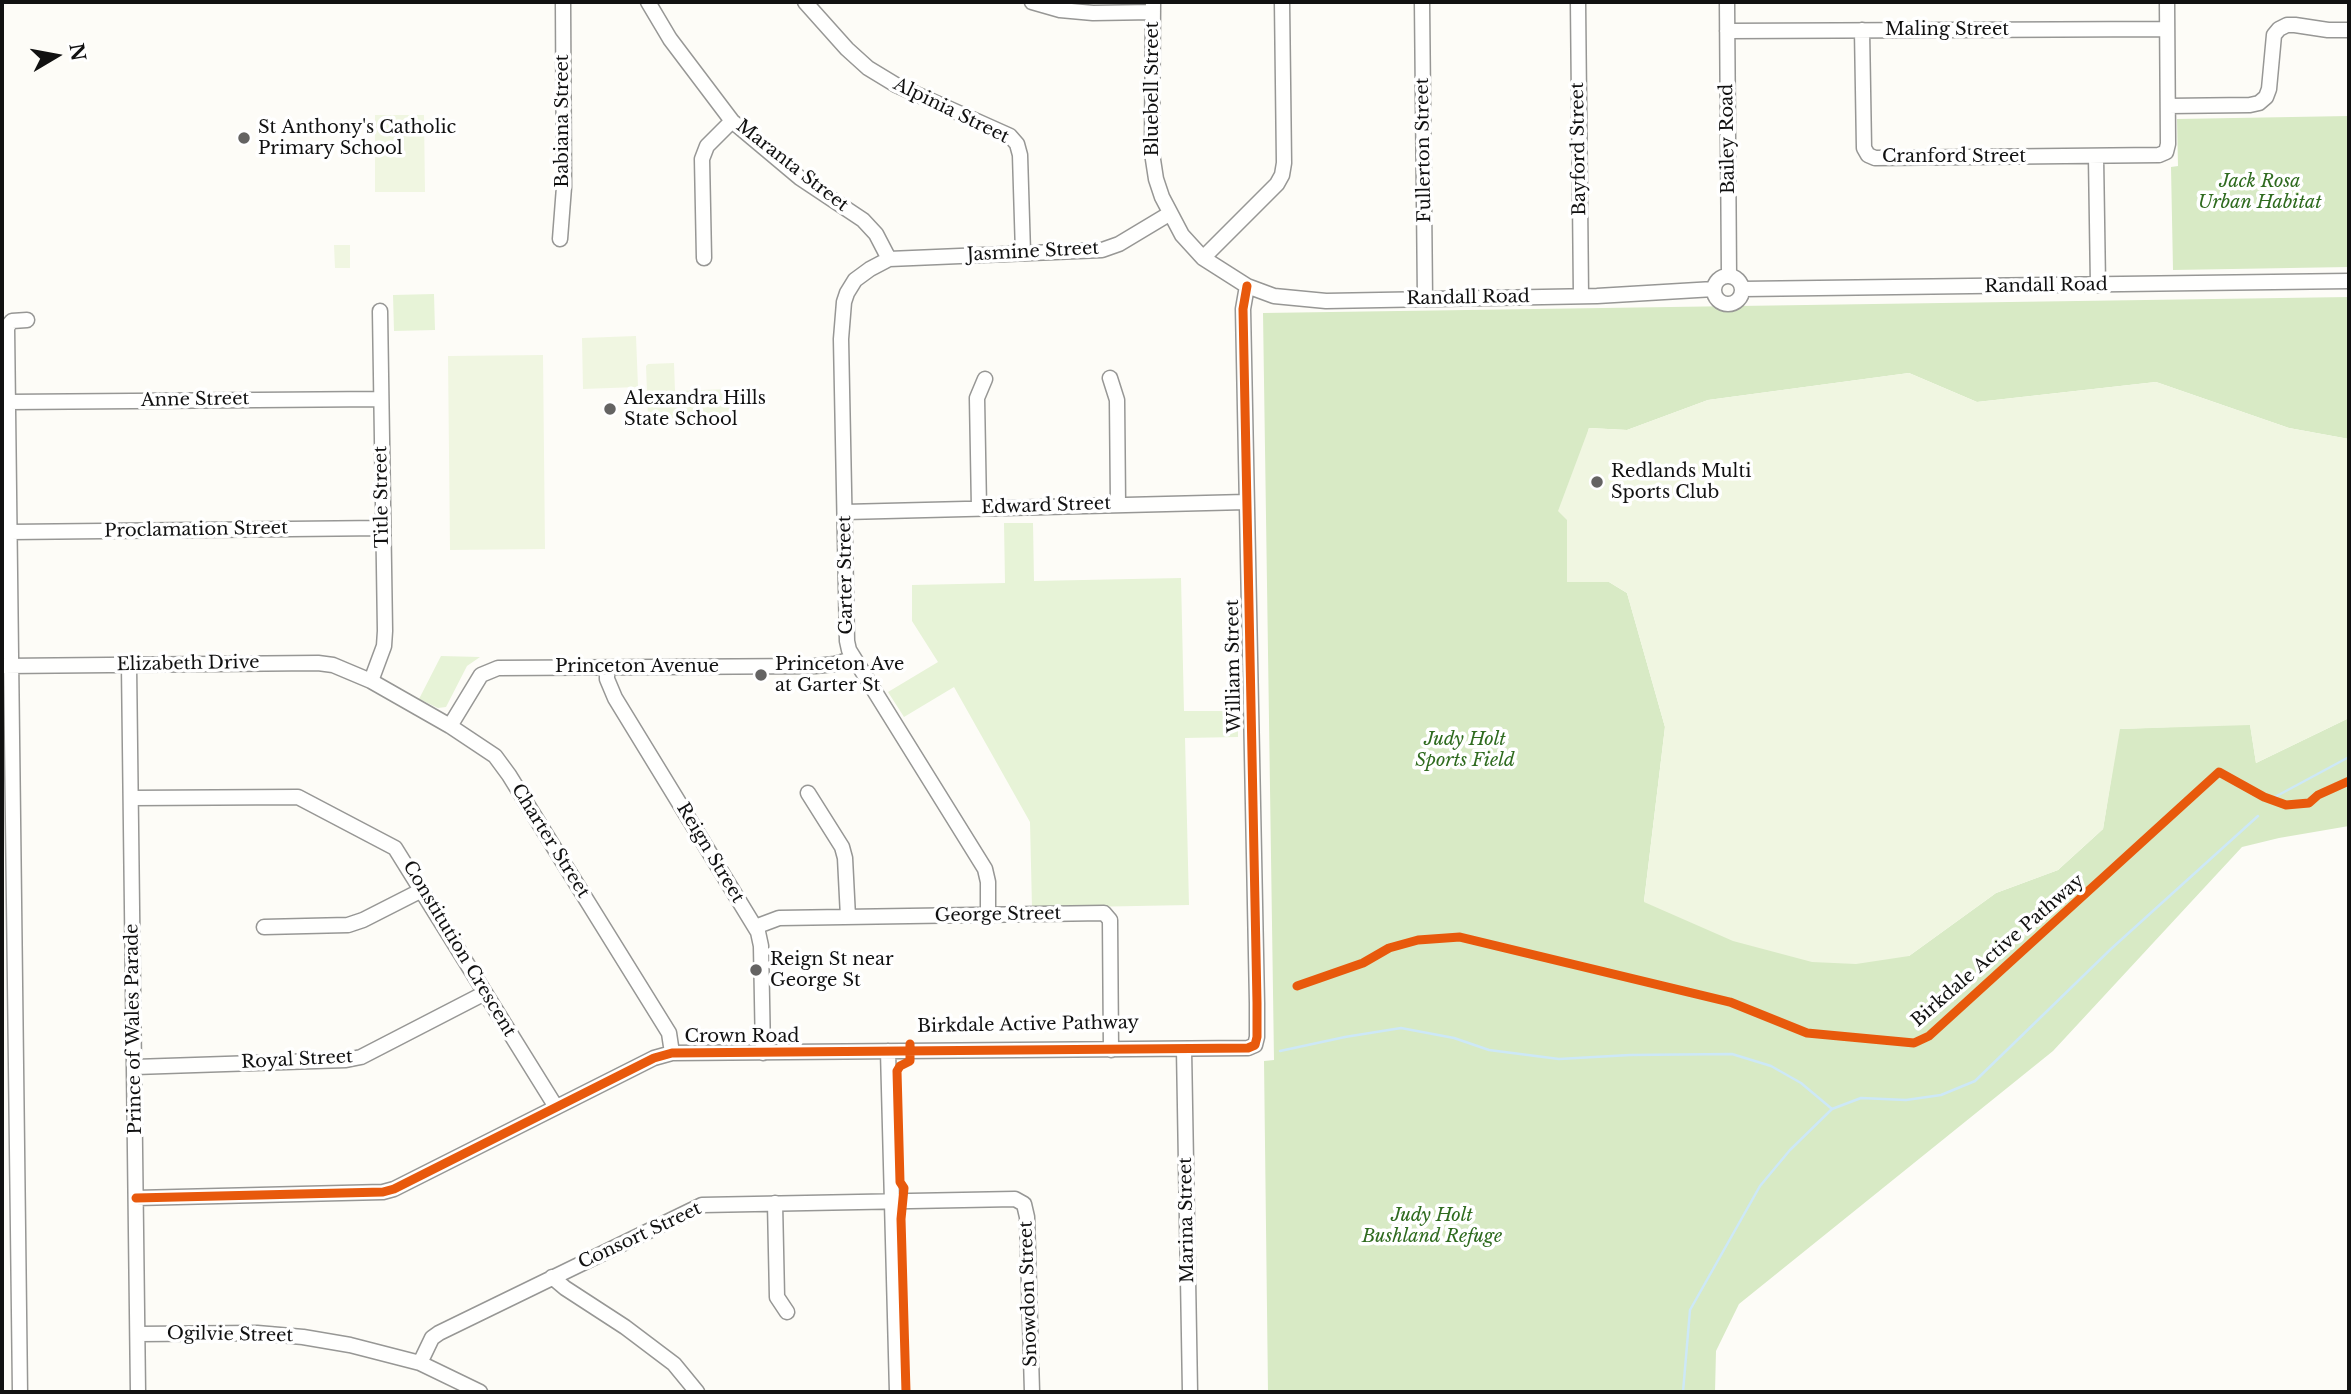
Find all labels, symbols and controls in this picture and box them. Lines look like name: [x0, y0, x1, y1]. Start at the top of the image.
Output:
street label: Maling Street: [1885, 19, 2009, 41]
north arrow: [21, 21, 91, 91]
street label: Bluebell Street: [1142, 21, 1164, 157]
text: N: [64, 41, 90, 63]
street label: Babiana Street: [552, 54, 574, 188]
street label: Alpinia Street: [890, 74, 1012, 148]
street label: Fullerton Street: [1412, 77, 1436, 223]
street label: Bayford Street: [1567, 82, 1591, 216]
street label: Bailey Road: [1716, 84, 1740, 194]
street label: Maranta Street: [732, 115, 852, 217]
place label: St Anthony's Catholic Primary School: [258, 117, 456, 160]
marker: St Anthony's Catholic Primary School: [236, 130, 252, 146]
street label: Cranford Street: [1882, 146, 2026, 168]
park label: Jack Rosa Urban Habitat: [2198, 171, 2322, 214]
street label: Jasmine Street: [966, 238, 1100, 266]
street label: Randall Road: [1984, 274, 2108, 298]
street label: Randall Road: [1406, 286, 1530, 310]
street label: Anne Street: [141, 388, 249, 412]
place label: Alexandra Hills State School: [624, 388, 766, 430]
marker: Alexandra Hills State School: [602, 401, 618, 417]
street label: Title Street: [370, 446, 394, 548]
place label: Redlands Multi Sports Club: [1611, 461, 1751, 504]
marker: Redlands Multi Sports Club: [1589, 474, 1605, 490]
street label: Edward Street: [981, 493, 1111, 519]
street label: Garter Street: [834, 515, 858, 635]
street label: Proclamation Street: [104, 518, 288, 542]
street label: William Street: [1222, 599, 1246, 733]
street label: Elizabeth Drive: [116, 652, 260, 676]
place label: Princeton Ave at Garter St: [775, 654, 904, 696]
street label: Princeton Avenue: [555, 656, 719, 678]
marker: Princeton Ave at Garter St: [753, 667, 769, 683]
park label: Judy Holt Sports Field: [1415, 729, 1515, 772]
street label: Charter Street: [506, 780, 594, 902]
street label: Reign Street: [672, 799, 748, 907]
street label: Constitution Crescent: [398, 857, 520, 1041]
street label: Birkdale Active Pathway: [1907, 870, 2089, 1032]
street label: George Street: [934, 903, 1062, 927]
street label: Prince of Wales Parade: [121, 923, 147, 1135]
place label: Reign St near George St: [770, 949, 894, 992]
marker: Reign St near George St: [748, 962, 764, 978]
street label: Birkdale Active Pathway: [917, 1012, 1139, 1038]
street label: Crown Road: [684, 1026, 800, 1048]
street label: Royal Street: [241, 1046, 353, 1074]
street label: Marina Street: [1175, 1157, 1199, 1283]
street label: Consort Street: [575, 1198, 705, 1274]
park label: Judy Holt Bushland Refuge: [1362, 1205, 1502, 1248]
street label: Snowdon Street: [1016, 1221, 1042, 1367]
street label: Ogilvie Street: [167, 1323, 293, 1347]

